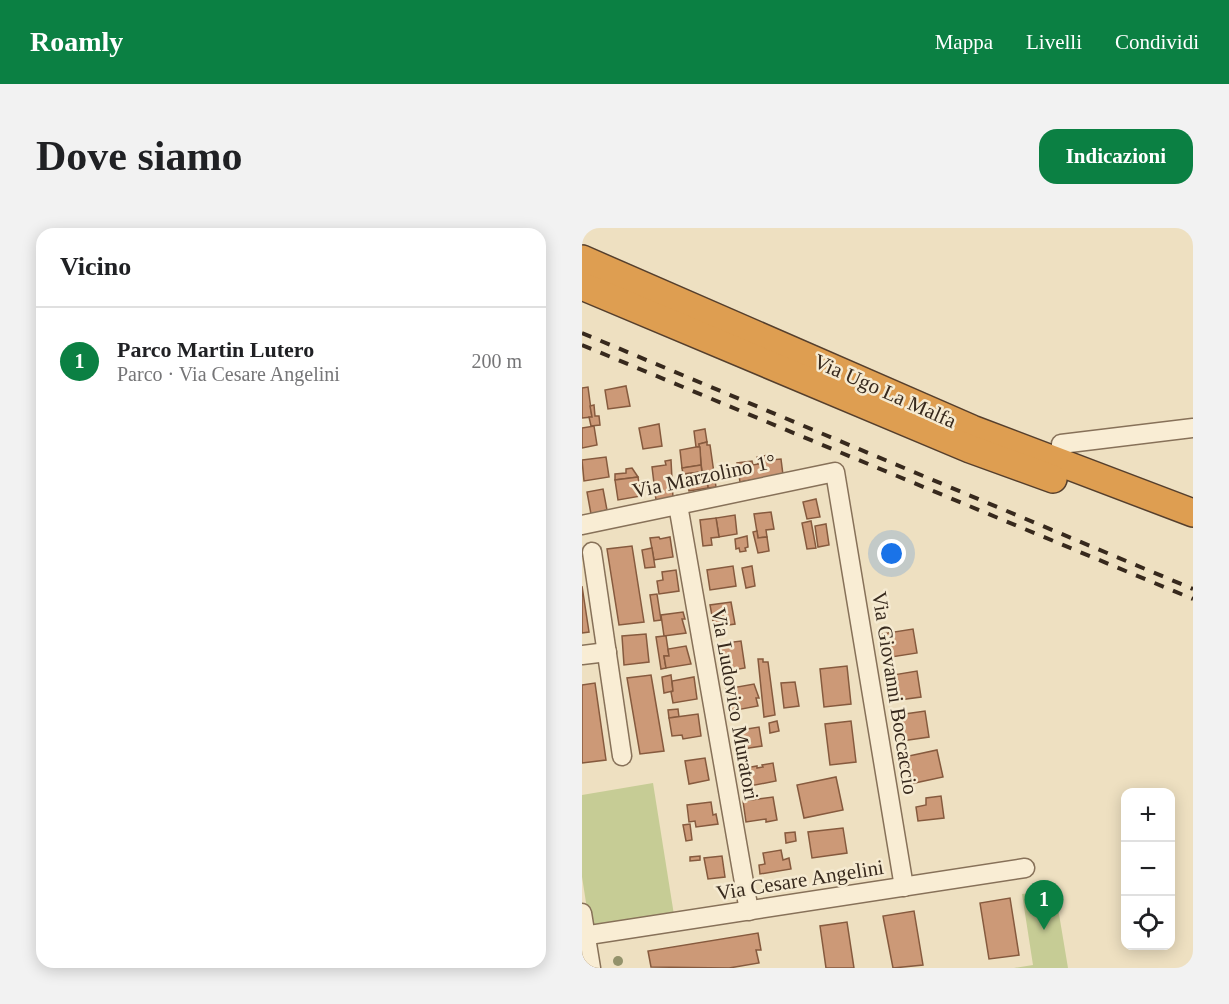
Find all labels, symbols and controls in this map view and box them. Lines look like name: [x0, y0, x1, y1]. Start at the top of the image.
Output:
text: Roamly: [30, 26, 123, 57]
text: Mappa: [935, 30, 993, 54]
text: Livelli: [1026, 30, 1082, 54]
text: Condividi: [1115, 30, 1199, 54]
button: Indicazioni: [1039, 129, 1193, 184]
text: Dove siamo: [36, 133, 242, 179]
text: Vicino: [60, 252, 131, 281]
text: Parco Martin Lutero: [117, 337, 314, 362]
street label: Via Ugo La Malfa: [810, 349, 961, 433]
text: 1: [75, 350, 85, 372]
text: 200 m: [471, 350, 522, 372]
text: Parco · Via Cesare Angelini: [117, 363, 340, 385]
street label: Via Marzolino 1°: [630, 449, 778, 503]
your location: [877, 539, 906, 568]
street label: Via Giovanni Boccaccio: [867, 590, 923, 796]
street label: Via Ludovico Muratori: [706, 606, 764, 802]
map controls: [1121, 788, 1175, 950]
button: +: [1121, 788, 1175, 842]
button: −: [1121, 842, 1175, 896]
street label: Via Cesare Angelini: [715, 855, 886, 905]
pin: 1: [1024, 880, 1064, 930]
button: locate: [1121, 896, 1175, 950]

